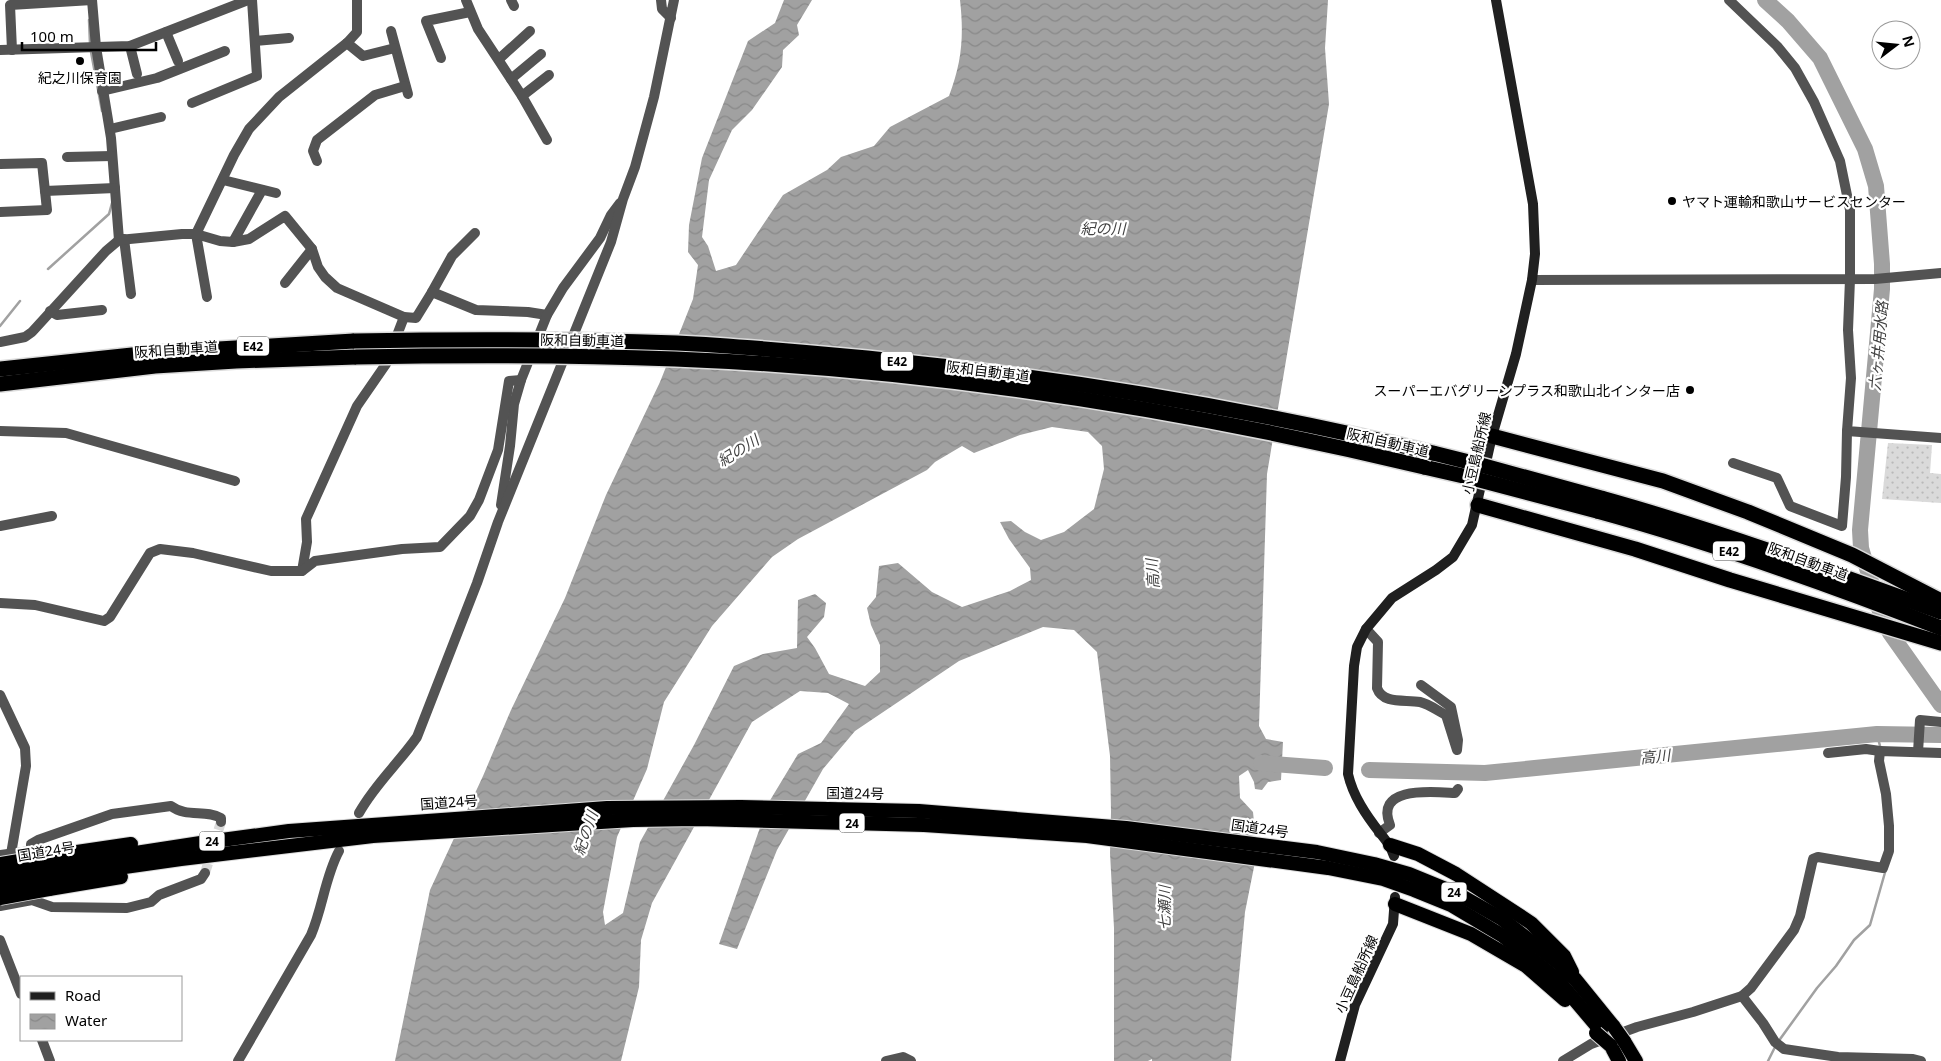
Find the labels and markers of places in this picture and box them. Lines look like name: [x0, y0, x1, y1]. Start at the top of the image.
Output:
marker: 紀之川保育園: [74, 55, 86, 67]
place label: 紀之川保育園: [38, 68, 122, 87]
place label: ヤマト運輸和歌山サービスセンター: [1682, 192, 1906, 211]
marker: ヤマト運輸和歌山サービスセンター: [1666, 195, 1678, 207]
place label: スーパーエバグリーンプラス和歌山北インター店: [1374, 381, 1680, 400]
marker: スーパーエバグリーンプラス和歌山北インター店: [1684, 384, 1696, 396]

